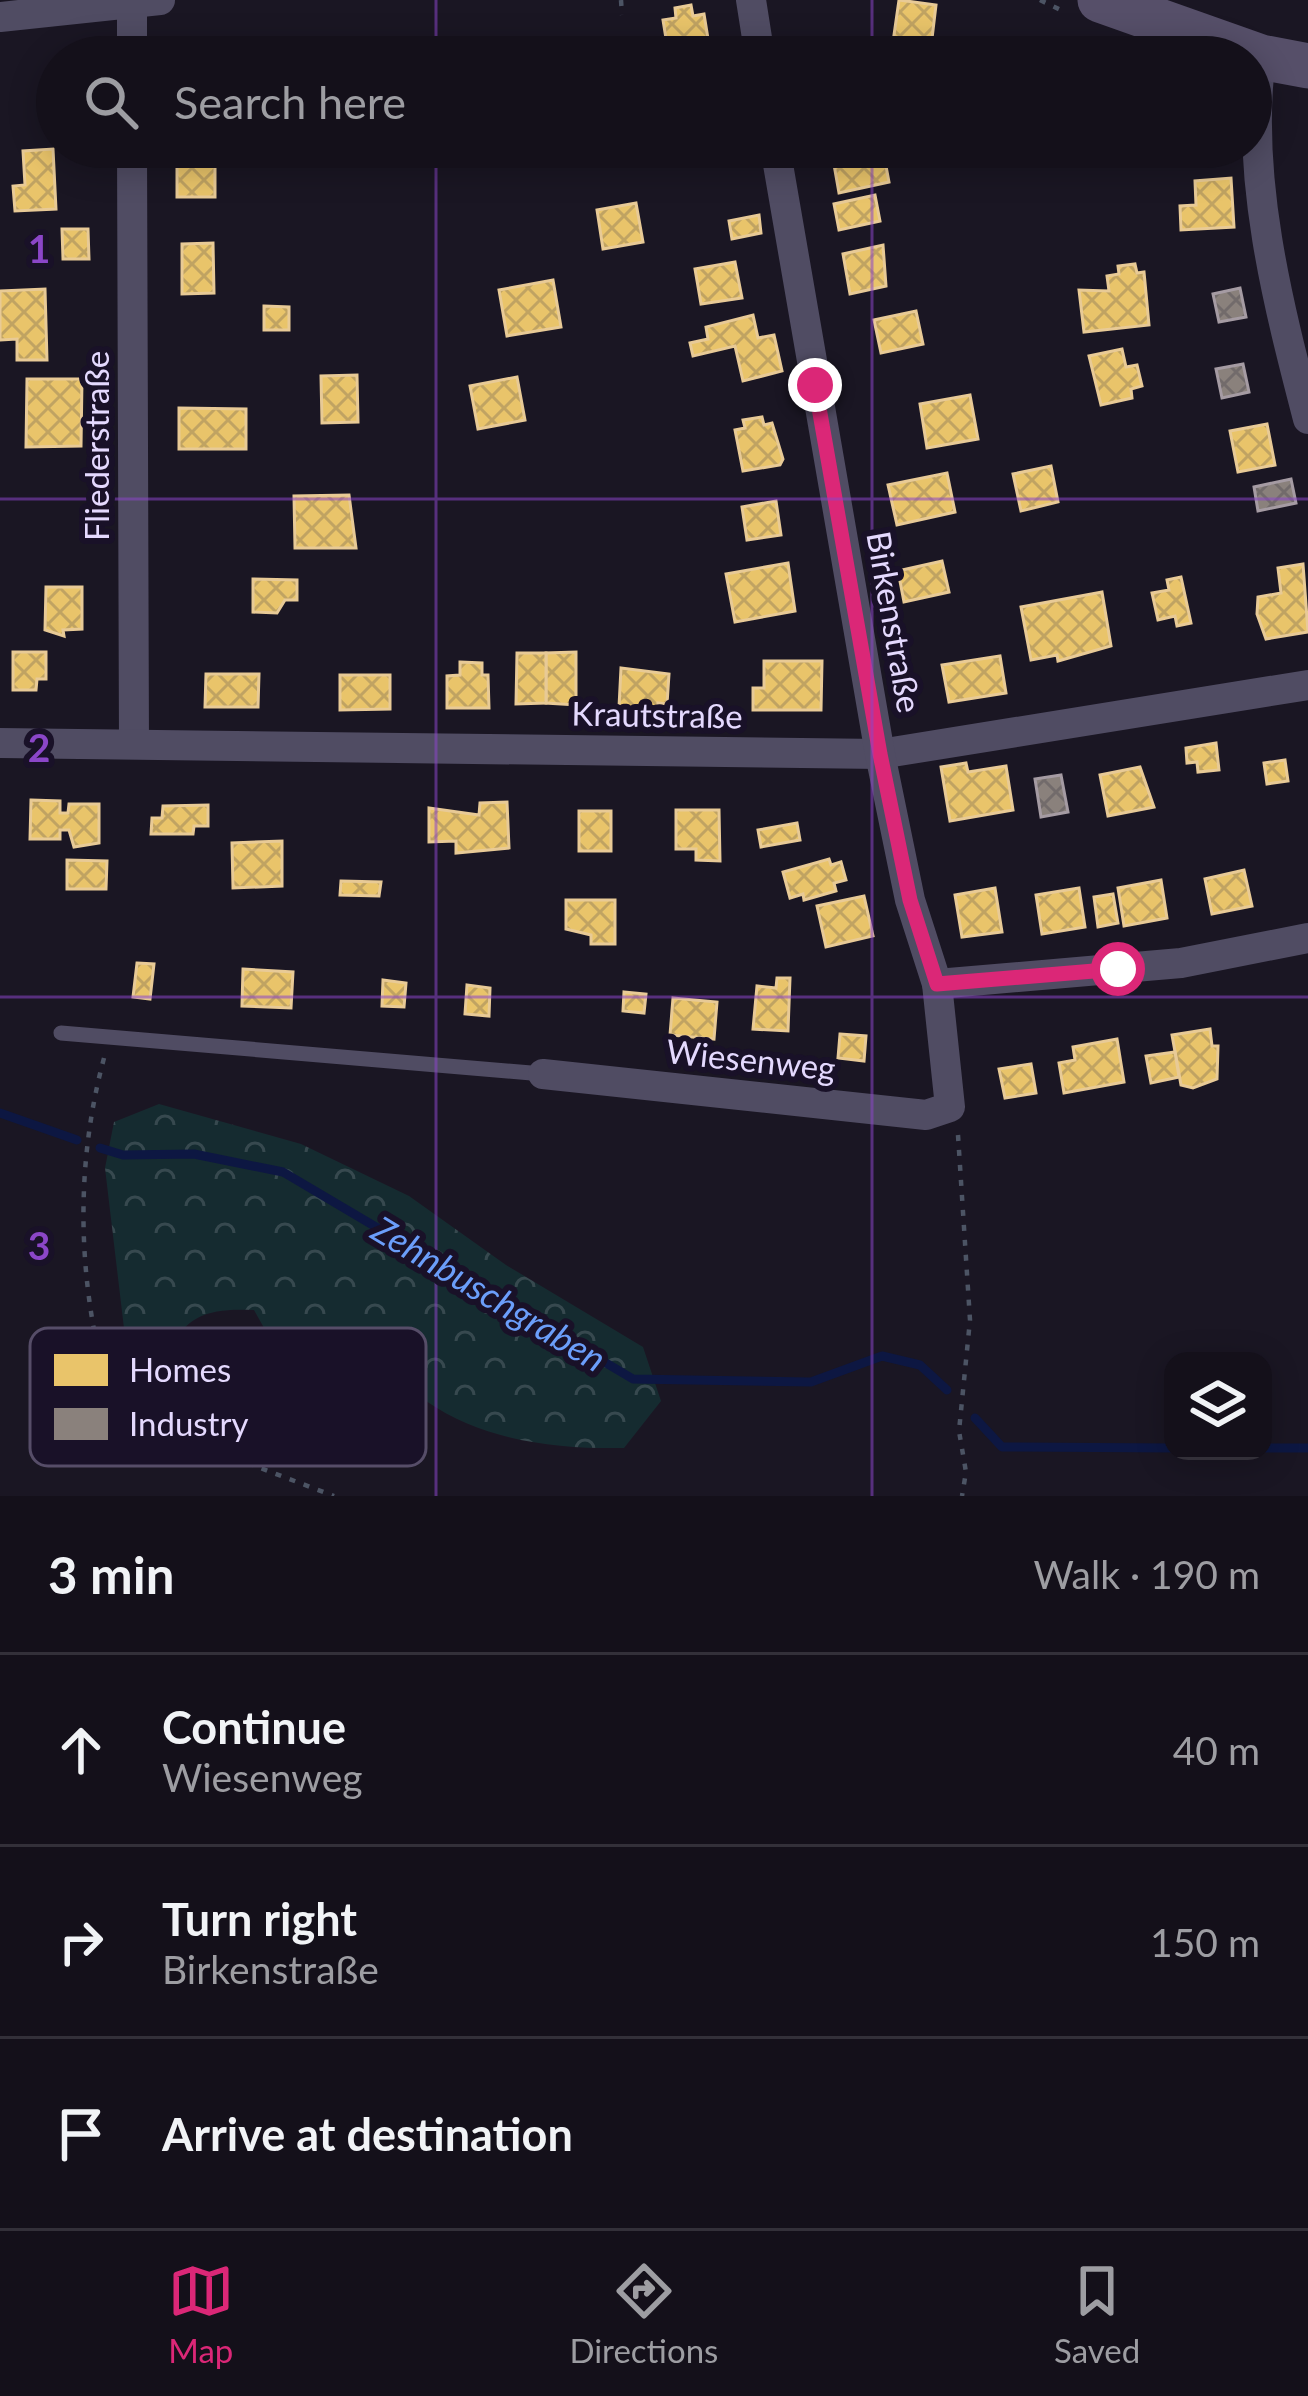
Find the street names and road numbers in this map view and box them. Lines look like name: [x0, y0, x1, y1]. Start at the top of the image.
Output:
street label: Fliederstraße: [76, 351, 116, 541]
street label: Birkenstraße: [859, 528, 931, 716]
street label: Krautstraße: [571, 693, 743, 735]
street label: Wiesenweg: [665, 1030, 838, 1088]

